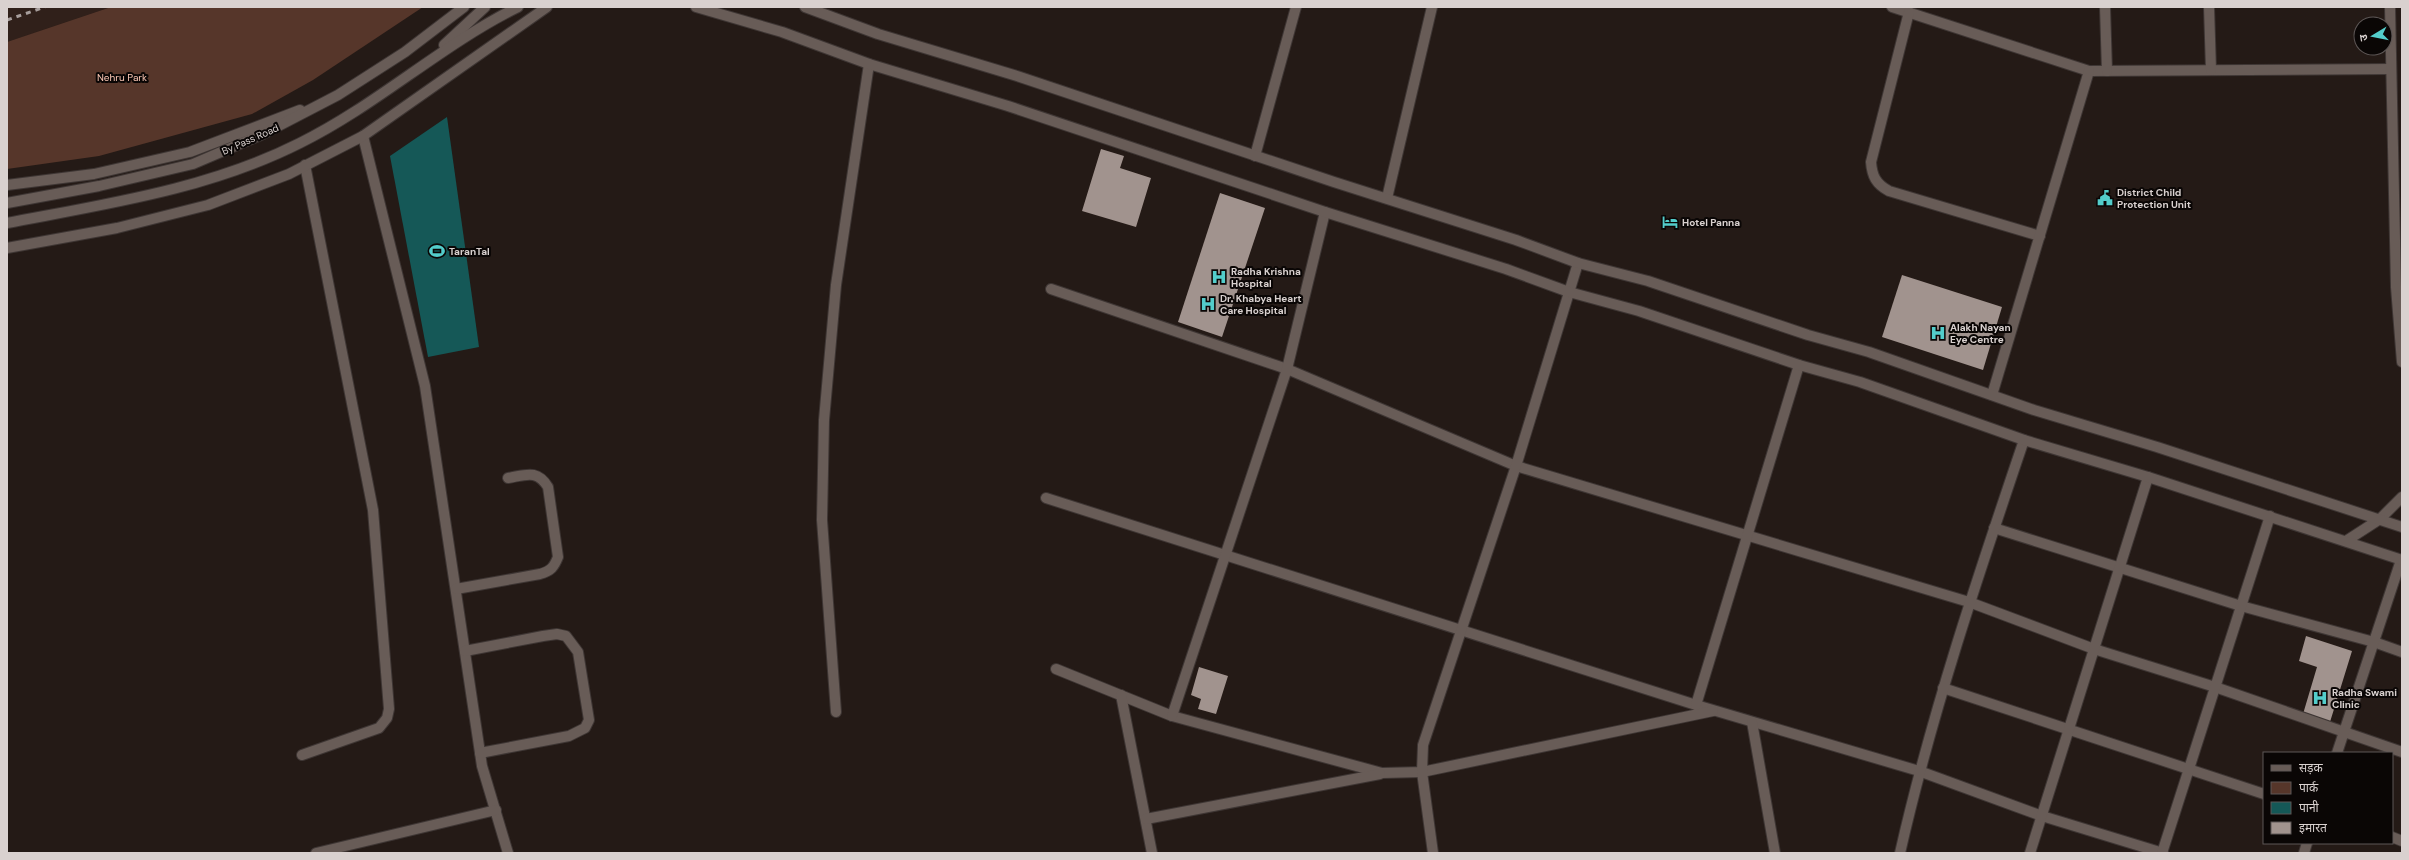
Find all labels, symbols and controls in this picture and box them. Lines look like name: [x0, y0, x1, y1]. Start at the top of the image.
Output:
north arrow: [2353, 16, 2393, 56]
text: उ: [2356, 33, 2371, 42]
park label: Nehru Park: [97, 71, 147, 84]
street label: By Pass Road: [220, 121, 281, 158]
place label: District Child Protection Unit: [2117, 186, 2191, 211]
public building icon: District Child Protection Unit: [2096, 189, 2114, 207]
hotel icon: Hotel Panna: [1661, 213, 1679, 231]
place label: Hotel Panna: [1682, 216, 1740, 229]
sports icon: TaranTal: [428, 242, 446, 260]
place label: TaranTal: [449, 245, 490, 258]
place label: Radha Krishna Hospital: [1231, 265, 1301, 290]
hospital icon: Radha Krishna Hospital: [1210, 268, 1228, 286]
place label: Dr. Khabya Heart Care Hospital: [1220, 292, 1302, 317]
hospital icon: Dr. Khabya Heart Care Hospital: [1199, 295, 1217, 313]
place label: Alakh Nayan Eye Centre: [1950, 321, 2011, 346]
hospital icon: Alakh Nayan Eye Centre: [1929, 324, 1947, 342]
place label: Radha Swami Clinic: [2332, 686, 2397, 711]
hospital icon: Radha Swami Clinic: [2311, 689, 2329, 707]
legend: [2263, 752, 2393, 844]
text: सड़क: [2299, 760, 2324, 776]
text: पार्क: [2299, 780, 2319, 796]
text: पानी: [2299, 800, 2320, 816]
text: इमारत: [2299, 820, 2328, 836]

